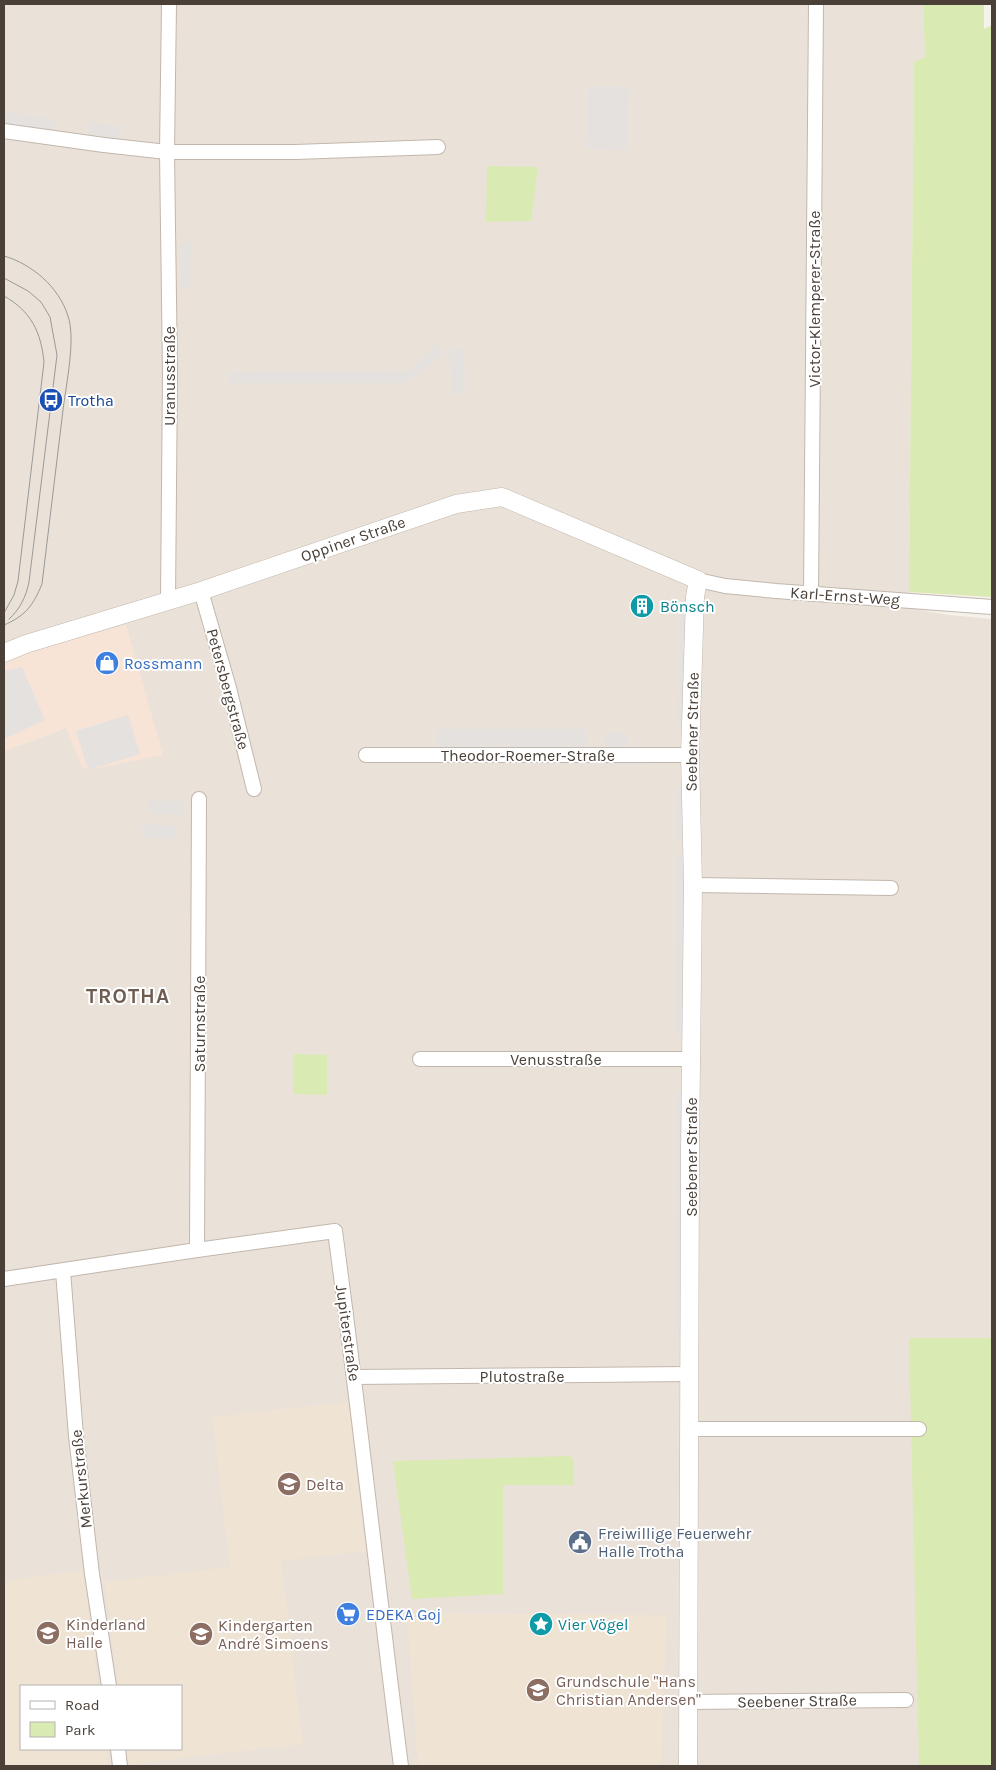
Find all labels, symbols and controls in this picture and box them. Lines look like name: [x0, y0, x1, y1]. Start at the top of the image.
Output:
street label: Victor-Klemperer-Straße: [805, 211, 824, 387]
street label: Uranusstraße: [160, 326, 179, 426]
bus stop icon: Trotha: [38, 387, 64, 413]
place label: Trotha: [68, 391, 114, 410]
street label: Oppiner Straße: [298, 512, 408, 566]
street label: Karl-Ernst-Weg: [790, 583, 900, 609]
building icon: Bönsch: [629, 593, 655, 619]
place label: Bönsch: [660, 597, 715, 616]
street label: Petersbergstraße: [203, 626, 253, 752]
shop icon: Rossmann: [94, 650, 120, 676]
place label: Rossmann: [124, 654, 202, 673]
street label: Seebener Straße: [681, 672, 703, 792]
street label: Theodor-Roemer-Straße: [441, 746, 615, 765]
street label: Saturnstraße: [190, 976, 209, 1072]
district label: TROTHA: [86, 984, 170, 1008]
street label: Venusstraße: [510, 1050, 602, 1069]
street label: Seebener Straße: [682, 1097, 701, 1217]
street label: Jupiterstraße: [332, 1283, 364, 1383]
street label: Plutostraße: [480, 1367, 564, 1386]
street label: Merkurstraße: [66, 1429, 96, 1529]
school or university icon: Delta: [276, 1471, 302, 1497]
place label: Delta: [306, 1475, 344, 1494]
place label: Freiwillige Feuerwehr Halle Trotha: [598, 1524, 752, 1561]
public building icon: Freiwillige Feuerwehr Halle Trotha: [567, 1529, 593, 1555]
supermarket icon: EDEKA Goj: [335, 1601, 361, 1627]
place label: EDEKA Goj: [366, 1605, 441, 1624]
place icon: Vier Vögel: [528, 1611, 554, 1637]
place label: Kinderland Halle: [66, 1615, 146, 1652]
place label: Vier Vögel: [558, 1615, 629, 1634]
place label: Kindergarten André Simoens: [218, 1616, 329, 1653]
school or university icon: Kinderland Halle: [35, 1620, 61, 1646]
school or university icon: Kindergarten André Simoens: [188, 1621, 214, 1647]
place label: Grundschule "Hans Christian Andersen": [556, 1672, 701, 1709]
school or university icon: Grundschule "Hans Christian Andersen": [525, 1677, 551, 1703]
legend: [20, 1685, 182, 1750]
street label: Seebener Straße: [737, 1690, 857, 1712]
text: Road: [65, 1696, 100, 1714]
text: Park: [65, 1721, 95, 1739]

